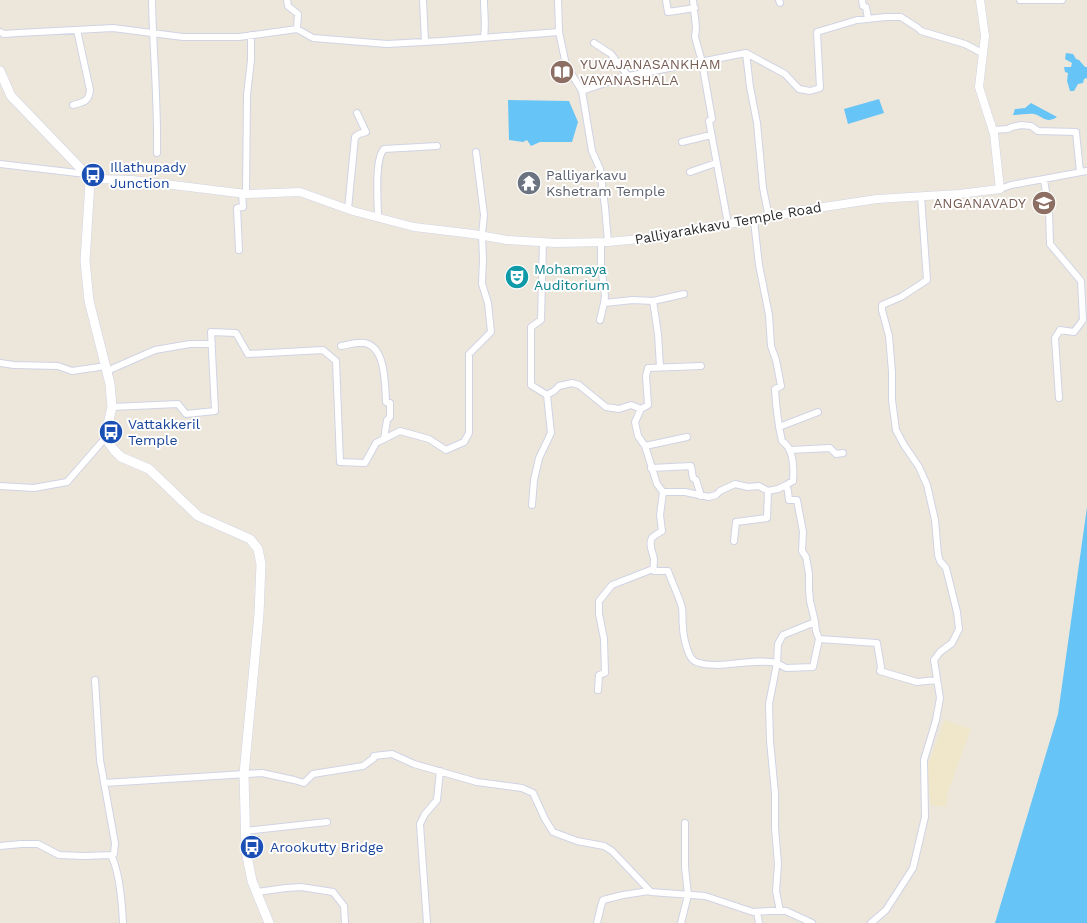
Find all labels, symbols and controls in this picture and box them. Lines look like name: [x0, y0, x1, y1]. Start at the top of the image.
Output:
place label: YUVAJANASANKHAM VAYANASHALA: [580, 56, 721, 88]
library icon: YUVAJANASANKHAM VAYANASHALA: [549, 59, 575, 85]
place label: Illathupady Junction: [110, 159, 187, 191]
bus stop icon: Illathupady Junction: [80, 162, 106, 188]
place label: Palliyarkavu Kshetram Temple: [546, 167, 665, 199]
temple icon: Palliyarkavu Kshetram Temple: [516, 170, 542, 196]
school or university icon: ANGANAVADY: [1031, 190, 1057, 216]
place label: ANGANAVADY: [933, 195, 1026, 211]
street label: Palliyarakkavu Temple Road: [633, 199, 823, 247]
place label: Mohamaya Auditorium: [534, 261, 610, 293]
theatre icon: Mohamaya Auditorium: [504, 264, 530, 290]
place label: Vattakkeril Temple: [128, 416, 201, 448]
bus stop icon: Vattakkeril Temple: [98, 419, 124, 445]
bus stop icon: Arookutty Bridge: [239, 834, 265, 860]
place label: Arookutty Bridge: [270, 839, 383, 855]

